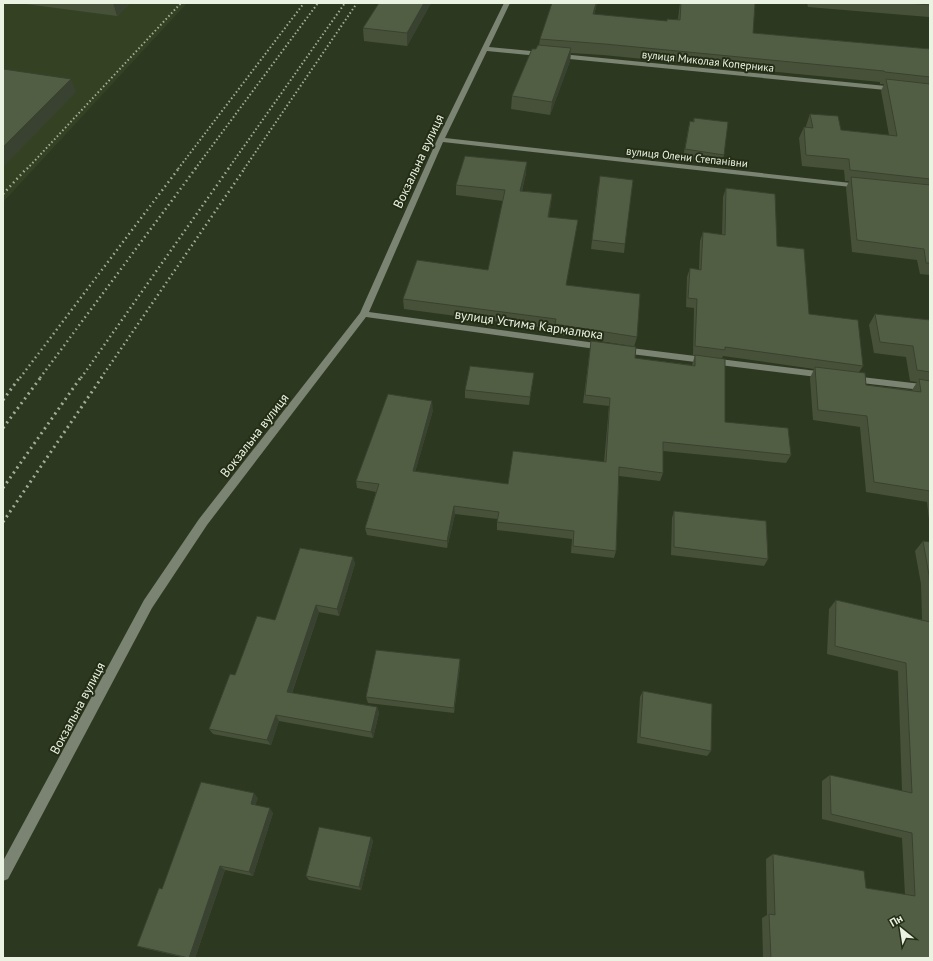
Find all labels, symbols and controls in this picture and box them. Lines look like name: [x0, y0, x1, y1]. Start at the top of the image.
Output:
street label: вулиця Миколая Коперника: [641, 47, 775, 75]
street label: Вокзальна вулиця: [389, 112, 448, 211]
street label: вулиця Олени Степанівни: [625, 144, 749, 170]
street label: вулиця Устима Кармалюка: [454, 306, 604, 343]
street label: Вокзальна вулиця: [216, 390, 292, 481]
street label: Вокзальна вулиця: [46, 659, 109, 757]
north arrow: [881, 909, 921, 949]
text: Пн: [887, 911, 905, 930]

